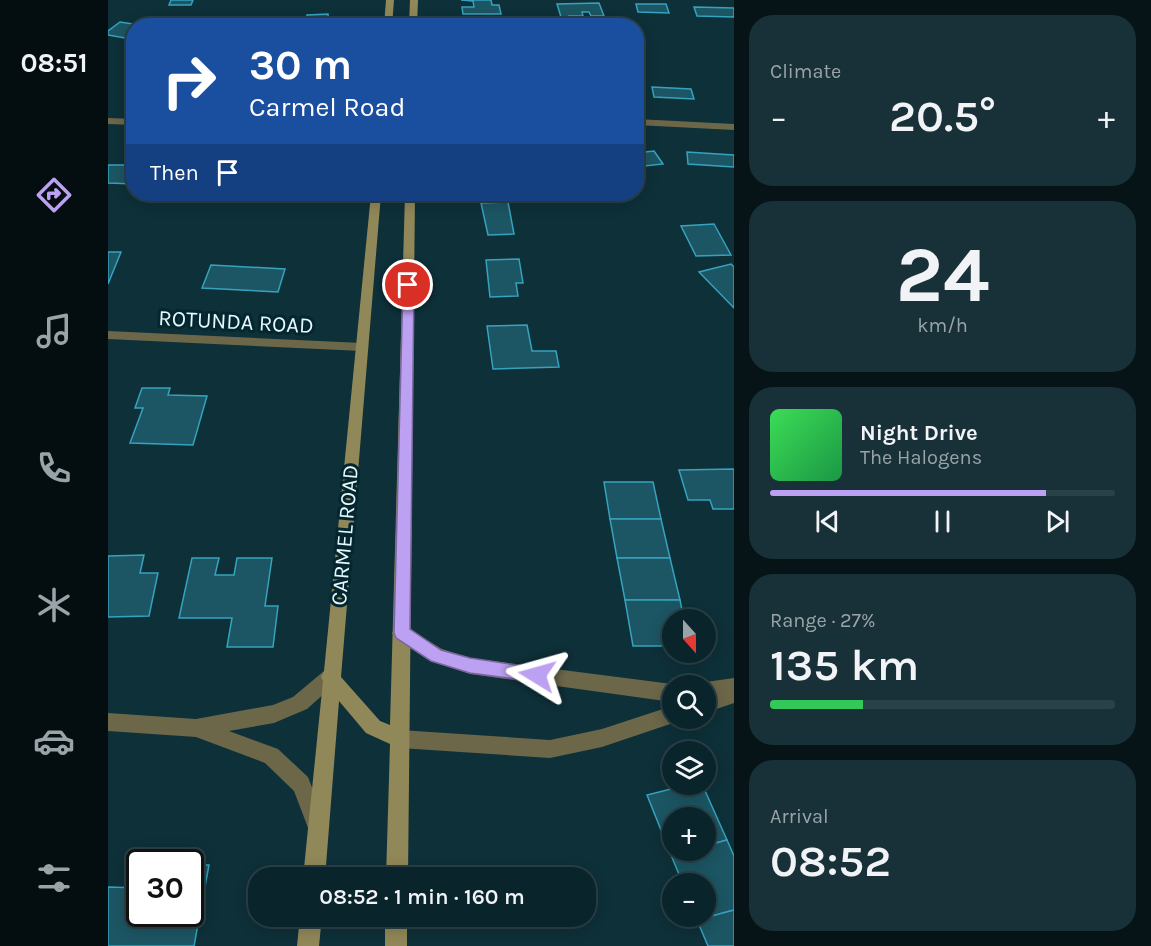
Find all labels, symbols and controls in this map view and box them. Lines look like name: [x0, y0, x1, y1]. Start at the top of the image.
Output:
text: 30 m: [249, 40, 352, 90]
icon: right: [150, 42, 228, 120]
text: 08:51: [20, 47, 88, 79]
text: Climate: [770, 60, 841, 83]
text: 20.5°: [889, 90, 996, 142]
text: Carmel Road: [249, 91, 405, 123]
text: −: [770, 98, 787, 136]
text: +: [1098, 98, 1115, 136]
icon: arrive: [211, 156, 244, 189]
text: Then: [150, 160, 199, 186]
icon: directions: [33, 174, 75, 216]
text: 24: [896, 229, 989, 321]
pin: [382, 259, 433, 310]
icon: arrive: [391, 268, 424, 301]
street label: ROTUNDA ROAD: [158, 305, 314, 339]
icon: music: [33, 310, 75, 352]
text: km/h: [917, 314, 968, 337]
text: Night Drive: [860, 420, 978, 446]
text: The Halogens: [860, 446, 982, 469]
icon: phone: [33, 447, 75, 489]
street label: CARMEL ROAD: [326, 464, 364, 606]
icon: previous: [811, 505, 844, 538]
icon: pause: [926, 505, 959, 538]
icon: next: [1041, 505, 1074, 538]
icon: climate: [33, 584, 75, 626]
north arrow: [662, 609, 716, 663]
map controls: [662, 609, 716, 927]
text: Range · 27%: [770, 609, 875, 632]
text: 135 km: [770, 639, 919, 691]
position arrow: [505, 643, 569, 707]
button: search: [662, 675, 716, 729]
icon: car: [33, 720, 75, 762]
button: layers: [662, 741, 716, 795]
text: Arrival: [770, 805, 829, 828]
button: +: [662, 807, 716, 861]
text: 08:52: [770, 835, 891, 887]
speed limit sign: 30: [126, 849, 204, 927]
icon: filters: [33, 857, 75, 899]
button: −: [662, 873, 716, 927]
text: 08:52 · 1 min · 160 m: [319, 884, 525, 910]

